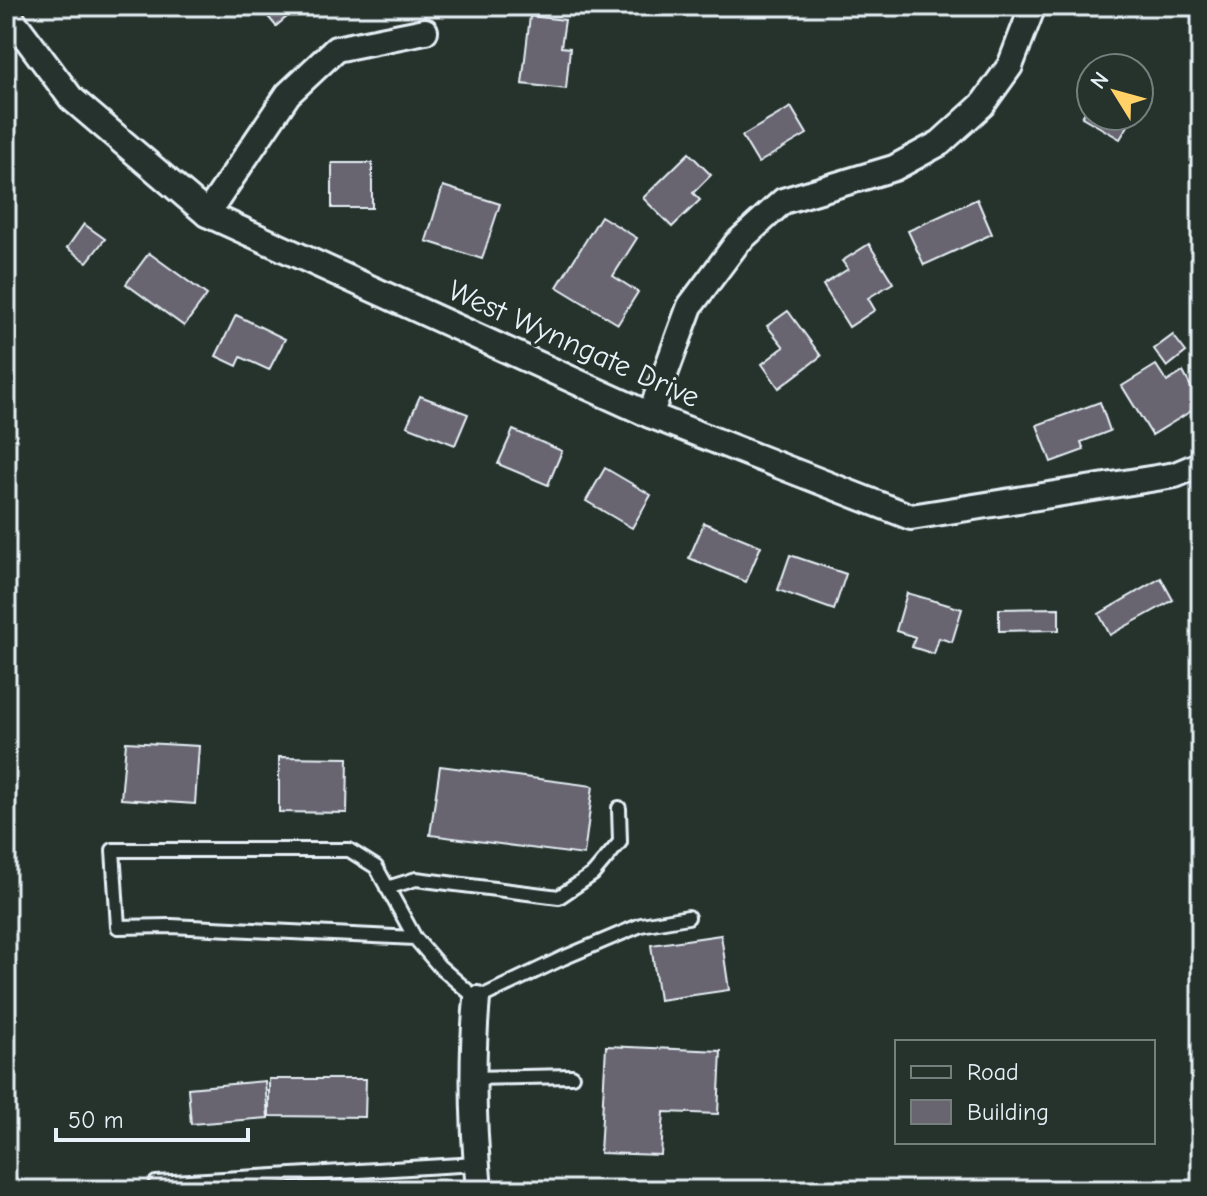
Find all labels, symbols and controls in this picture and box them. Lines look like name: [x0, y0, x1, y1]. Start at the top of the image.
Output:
north arrow: [1075, 52, 1155, 132]
text: N: [1085, 67, 1115, 94]
street label: West Wynngate Drive: [443, 273, 705, 415]
legend: [895, 1040, 1155, 1144]
text: Road: [967, 1058, 1019, 1086]
scale bar: [56, 1092, 248, 1142]
text: Building: [967, 1098, 1049, 1126]
text: 50 m: [68, 1106, 124, 1134]

